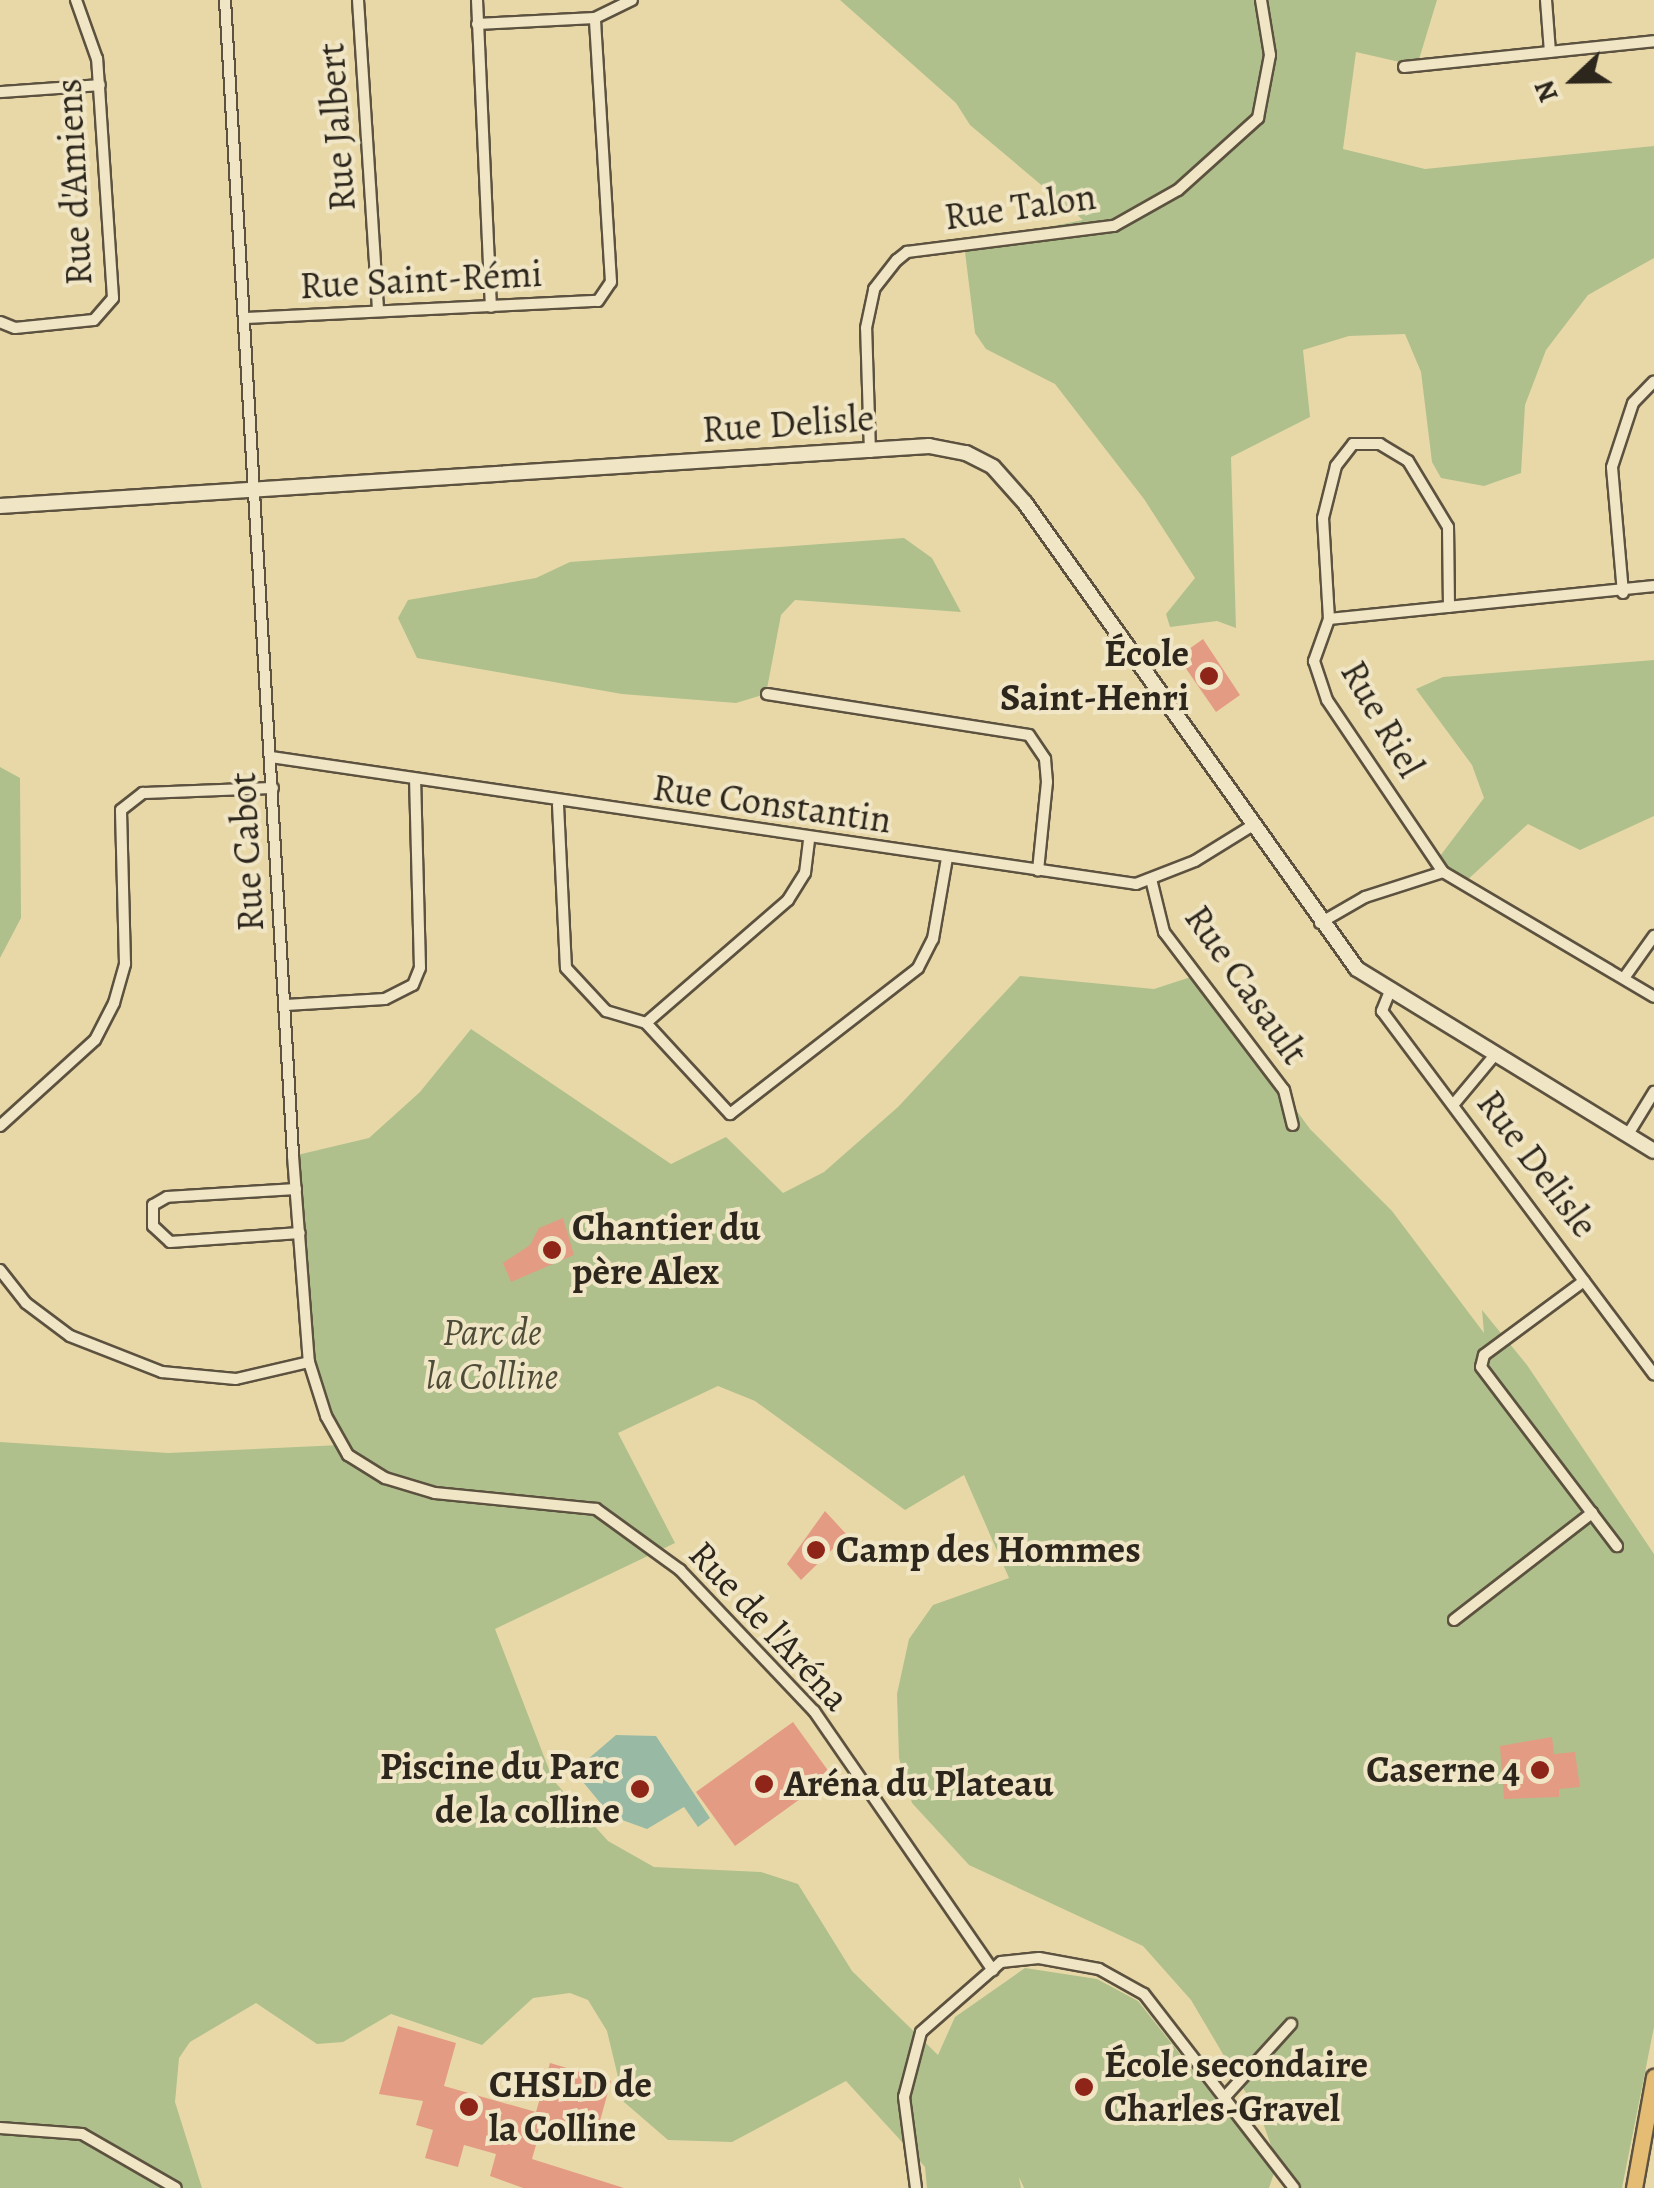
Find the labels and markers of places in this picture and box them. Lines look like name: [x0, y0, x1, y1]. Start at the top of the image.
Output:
place label: École Saint-Henri: [1000, 631, 1189, 721]
marker: École Saint-Henri: [1198, 665, 1220, 687]
place label: Chantier du père Alex: [572, 1205, 761, 1294]
marker: Chantier du père Alex: [541, 1239, 563, 1261]
place label: Camp des Hommes: [836, 1527, 1141, 1573]
marker: Camp des Hommes: [805, 1539, 827, 1561]
place label: Piscine du Parc de la colline: [380, 1744, 620, 1834]
place label: Caserne 4: [1366, 1747, 1520, 1793]
marker: Caserne 4: [1529, 1759, 1551, 1781]
place label: Aréna du Plateau: [784, 1761, 1053, 1807]
marker: Aréna du Plateau: [753, 1773, 775, 1795]
marker: Piscine du Parc de la colline: [629, 1778, 651, 1800]
place label: École secondaire Charles-Gravel: [1104, 2042, 1368, 2132]
place label: CHSLD de la Colline: [489, 2062, 652, 2152]
marker: École secondaire Charles-Gravel: [1073, 2076, 1095, 2098]
marker: CHSLD de la Colline: [458, 2096, 480, 2118]

